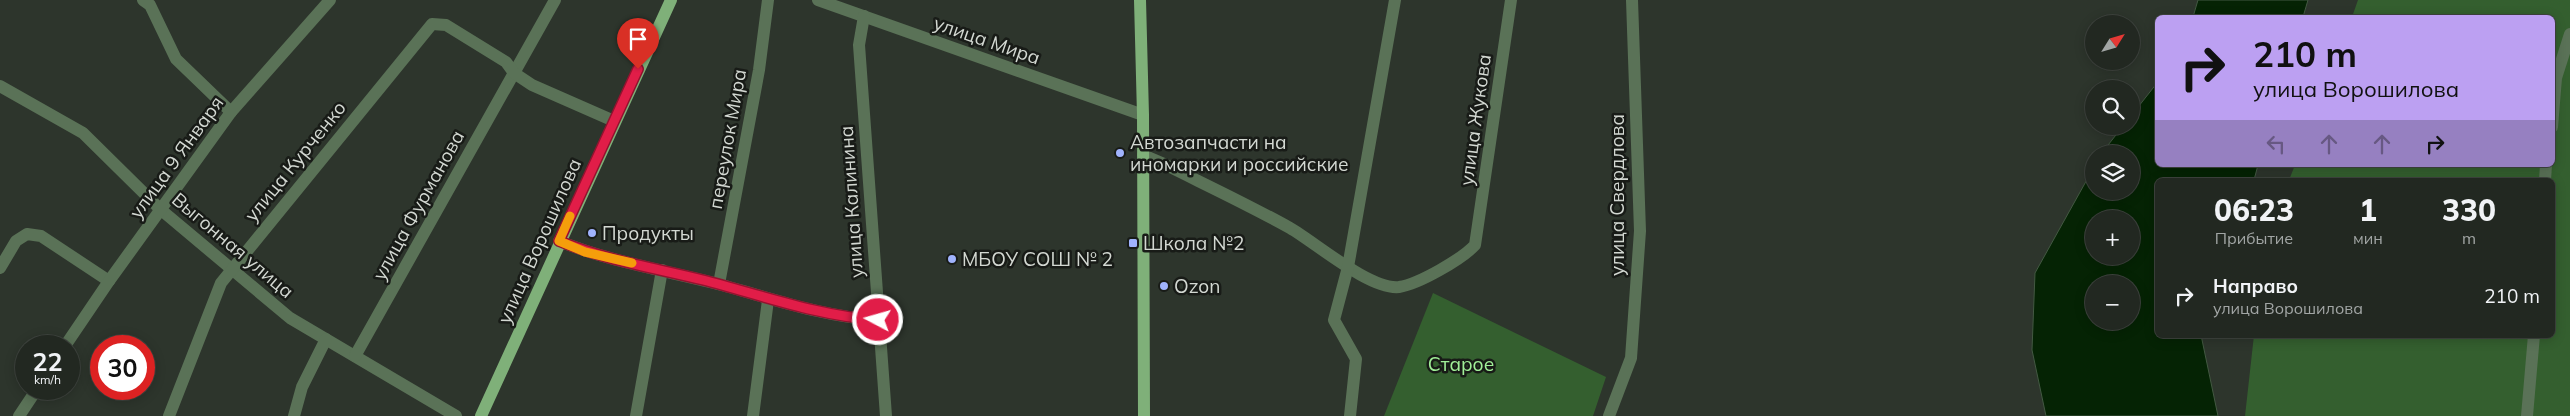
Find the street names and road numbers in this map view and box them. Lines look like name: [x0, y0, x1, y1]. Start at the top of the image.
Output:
street label: улица Мира: [931, 11, 1043, 69]
street label: улица Жукова: [1454, 53, 1496, 187]
street label: переулок Мира: [703, 67, 751, 211]
street label: улица 9 Января: [124, 91, 228, 223]
street label: улица Курченко: [239, 96, 351, 226]
street label: улица Свердлова: [1605, 114, 1629, 276]
street label: улица Калинина: [834, 125, 868, 279]
street label: улица Фурманова: [367, 126, 469, 284]
street label: улица Ворошилова: [492, 155, 586, 327]
street label: Выгонная улица: [167, 187, 299, 303]

